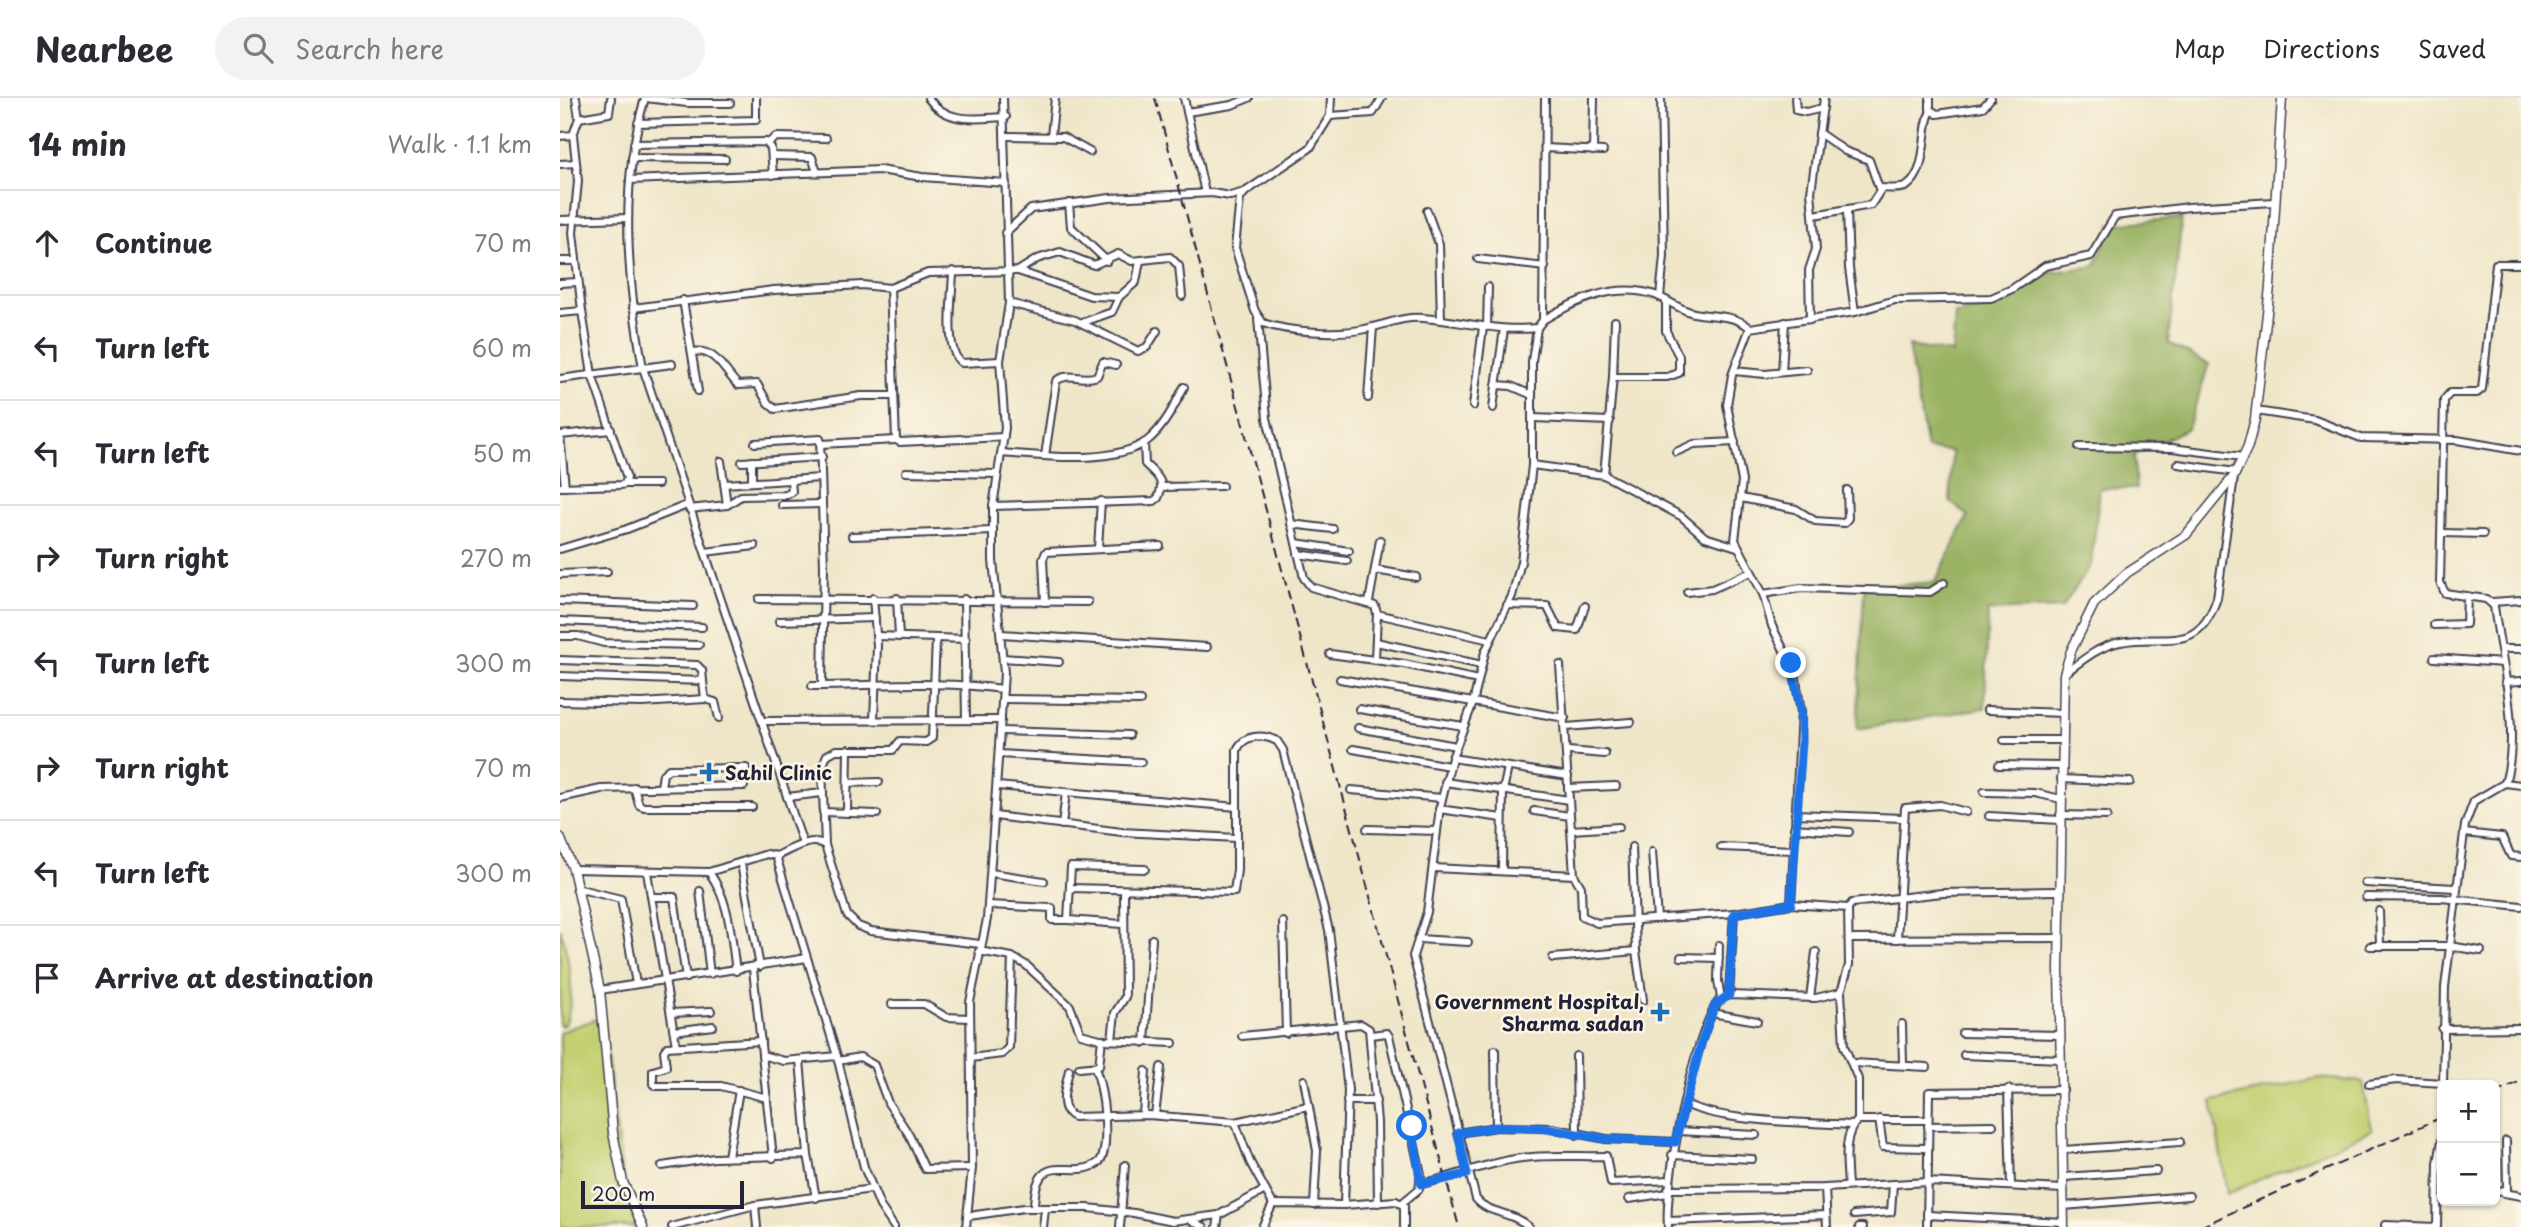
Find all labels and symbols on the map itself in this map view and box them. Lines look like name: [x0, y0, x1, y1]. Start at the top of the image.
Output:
route end: [1775, 647, 1806, 678]
place label: Sahil Clinic: [725, 758, 832, 786]
marker: Sahil Clinic: [699, 762, 719, 782]
place label: Government Hospital, Sharma sadan: [1434, 987, 1644, 1037]
marker: Government Hospital, Sharma sadan: [1650, 1002, 1670, 1022]
route start: [1396, 1110, 1427, 1141]
scale bar: [581, 1178, 744, 1210]

